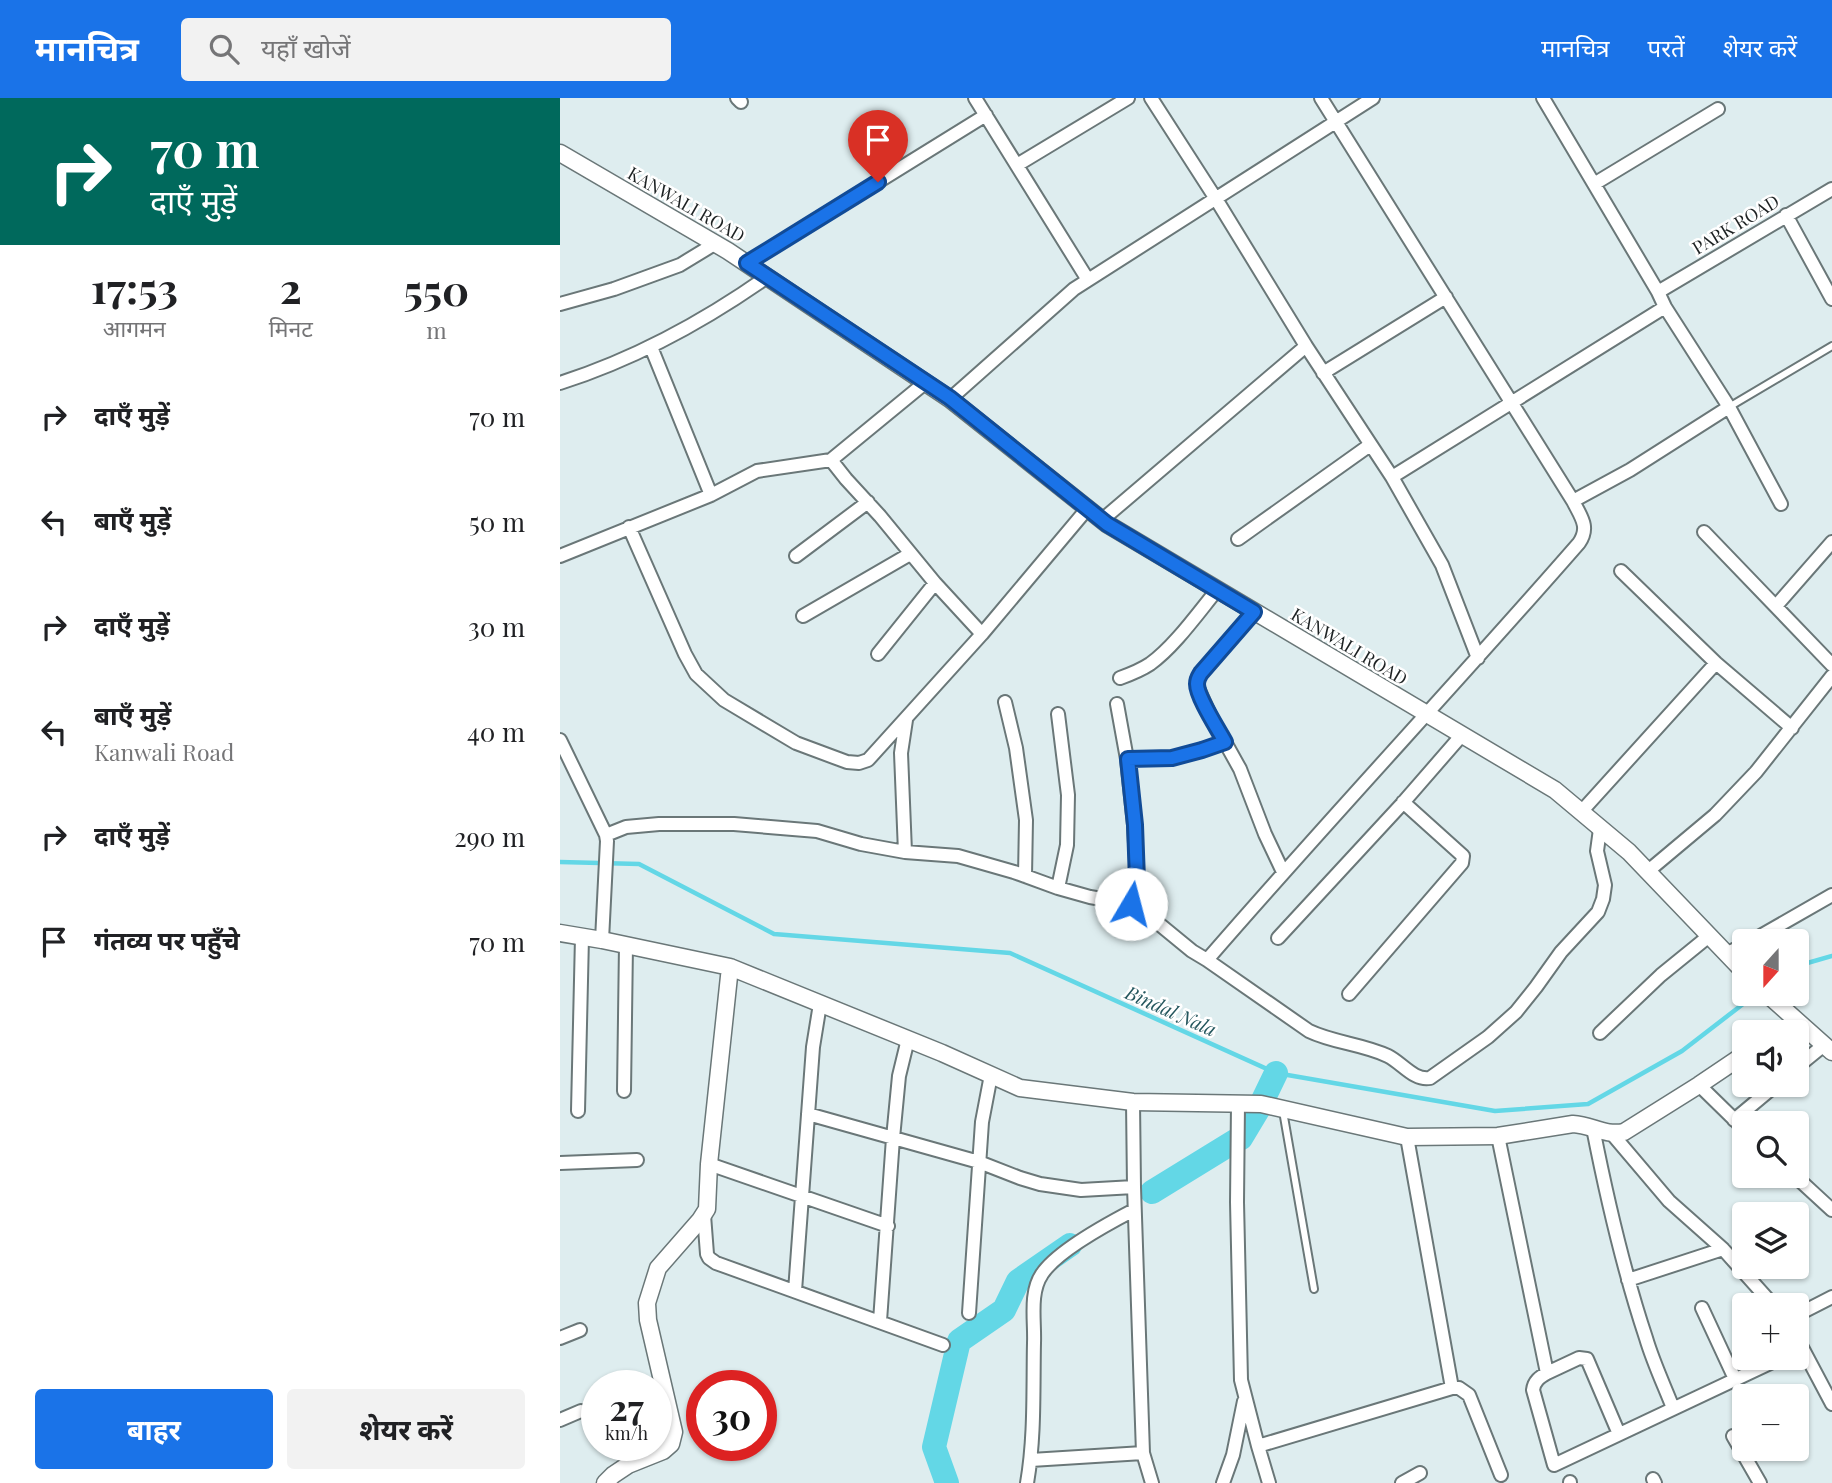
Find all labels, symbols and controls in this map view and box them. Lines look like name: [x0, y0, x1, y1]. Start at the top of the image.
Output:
search box: [181, 18, 671, 81]
text: मानचित्र: [35, 25, 139, 69]
icon: search: [205, 30, 243, 68]
text: यहाँ खोजें: [261, 30, 350, 65]
text: मानचित्र: [1541, 31, 1610, 63]
text: परतें: [1648, 31, 1685, 63]
text: शेयर करें: [1723, 31, 1797, 63]
pin: [848, 110, 908, 182]
text: 70 m: [150, 115, 260, 180]
icon: arrive: [859, 121, 897, 159]
icon: right: [35, 126, 126, 217]
street label: KANWALI ROAD: [624, 161, 749, 247]
text: दाएँ मुड़ें: [150, 178, 237, 221]
street label: PARK ROAD: [1688, 189, 1783, 260]
text: 17:53: [91, 259, 178, 315]
text: 2: [280, 259, 302, 315]
text: 550: [404, 261, 469, 317]
text: आगमन: [103, 312, 166, 343]
text: मिनट: [269, 312, 313, 343]
text: m: [426, 314, 447, 345]
text: दाएँ मुड़ें: [94, 397, 170, 432]
icon: right: [35, 398, 73, 436]
text: 70 m: [469, 399, 525, 434]
text: बाएँ मुड़ें: [94, 502, 171, 537]
icon: left: [35, 503, 73, 541]
text: 50 m: [469, 504, 525, 539]
street label: KANWALI ROAD: [1287, 602, 1412, 690]
text: दाएँ मुड़ें: [94, 607, 170, 642]
icon: right: [35, 608, 73, 646]
text: 30 m: [468, 609, 525, 644]
text: बाएँ मुड़ें: [94, 697, 171, 732]
icon: left: [35, 713, 73, 751]
text: 40 m: [467, 714, 525, 749]
text: Kanwali Road: [94, 736, 234, 767]
text: दाएँ मुड़ें: [94, 817, 170, 852]
icon: right: [35, 818, 73, 856]
text: 290 m: [454, 819, 525, 854]
position arrow: [1094, 867, 1168, 941]
text: गंतव्य पर पहुँचे: [94, 922, 240, 957]
icon: arrive: [35, 923, 73, 961]
text: 70 m: [469, 924, 525, 959]
north arrow: [1732, 929, 1810, 1006]
map controls: [1732, 929, 1809, 1461]
water label: Bindal Nala: [1121, 978, 1221, 1042]
button: sound: [1732, 1020, 1809, 1097]
button: search: [1732, 1111, 1809, 1188]
button: layers: [1732, 1202, 1809, 1279]
button: +: [1732, 1293, 1809, 1370]
speed limit sign: 30: [686, 1370, 777, 1461]
text: 27: [609, 1383, 644, 1430]
button: −: [1732, 1384, 1809, 1461]
button: बाहर: [35, 1389, 273, 1469]
button: शेयर करें: [287, 1389, 525, 1469]
text: km/h: [605, 1421, 648, 1445]

